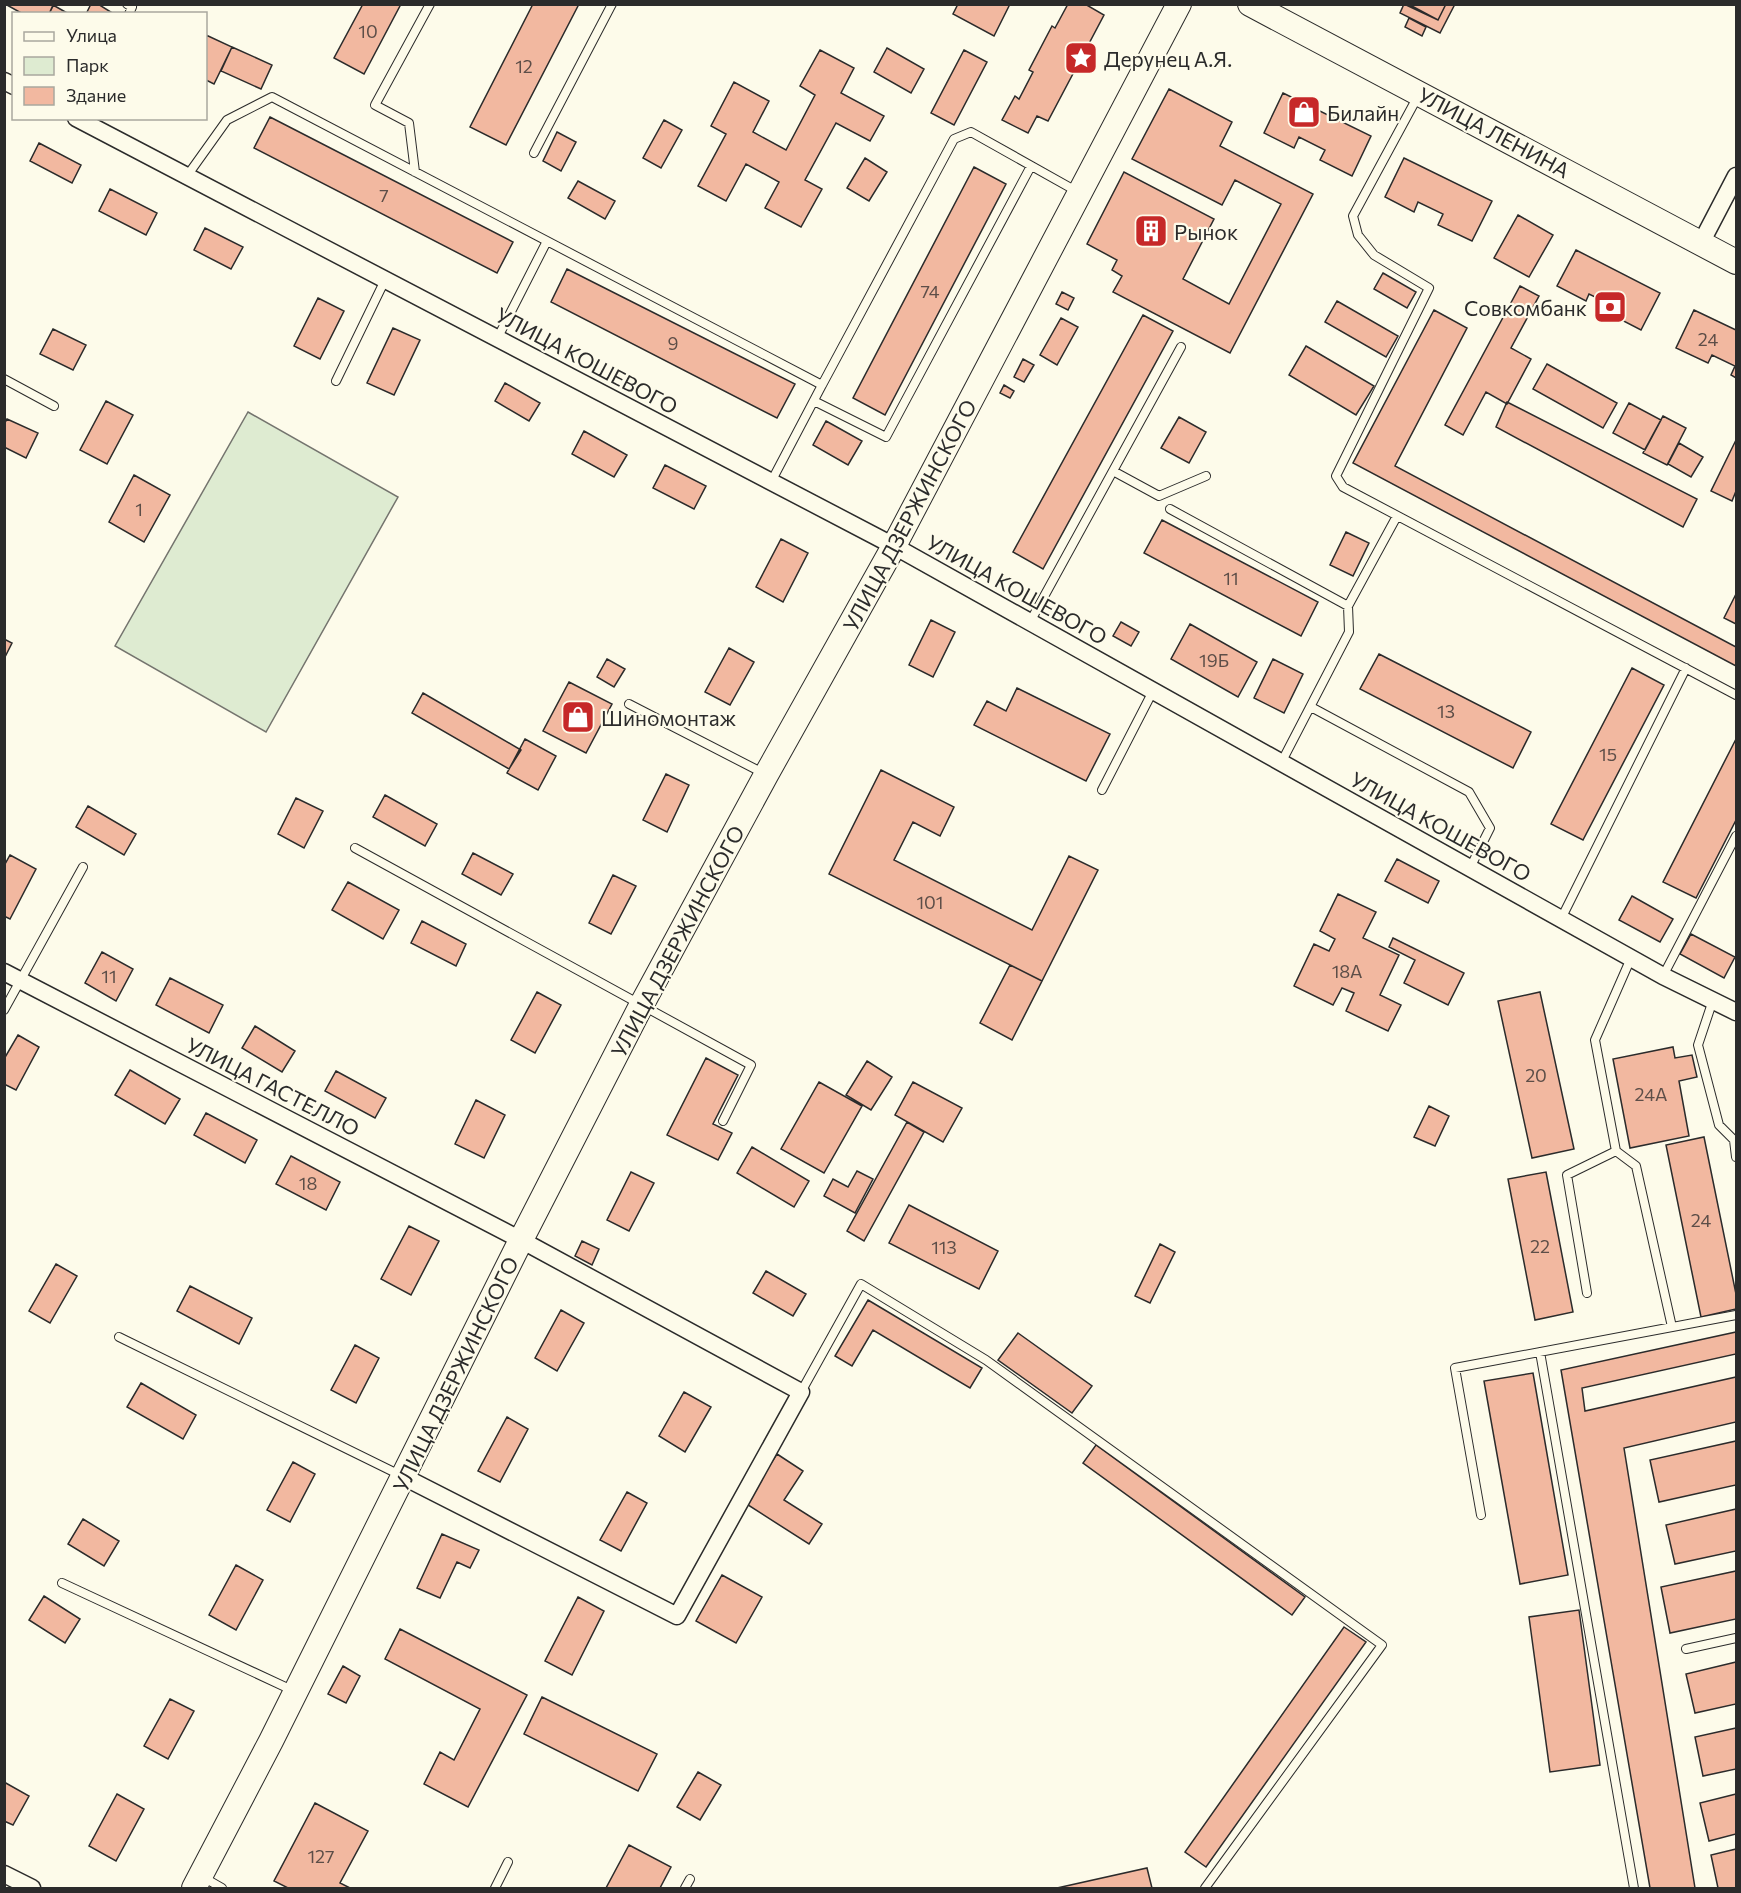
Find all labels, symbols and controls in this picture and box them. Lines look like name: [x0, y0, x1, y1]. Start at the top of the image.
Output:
legend: [12, 12, 207, 120]
house number: 10: [358, 20, 378, 42]
text: Улица: [66, 24, 117, 46]
place icon: Дерунец А.Я.: [1063, 40, 1099, 76]
place label: Дерунец А.Я.: [1104, 46, 1232, 71]
text: Парк: [66, 54, 109, 76]
house number: 12: [515, 55, 533, 77]
street label: УЛИЦА ЛЕНИНА: [1414, 81, 1574, 183]
text: Здание: [66, 84, 126, 106]
shop icon: Билайн: [1286, 94, 1322, 130]
place label: Билайн: [1327, 100, 1399, 125]
house number: 7: [379, 184, 389, 206]
building icon: Рынок: [1133, 213, 1169, 249]
place label: Рынок: [1174, 219, 1238, 244]
house number: 74: [920, 280, 940, 302]
bank icon: Совкомбанк: [1592, 289, 1628, 325]
place label: Совкомбанк: [1464, 295, 1587, 320]
street label: УЛИЦА КОШЕВОГО: [492, 301, 682, 419]
house number: 24: [1698, 328, 1718, 350]
house number: 9: [668, 332, 678, 354]
street label: УЛИЦА ДЗЕРЖИНСКОГО: [837, 395, 981, 635]
house number: 1: [135, 498, 143, 520]
street label: УЛИЦА КОШЕВОГО: [922, 529, 1112, 649]
house number: 11: [1223, 567, 1239, 589]
house number: 19Б: [1199, 649, 1229, 671]
shop icon: Шиномонтаж: [560, 699, 596, 735]
house number: 13: [1437, 700, 1455, 722]
place label: Шиномонтаж: [601, 705, 737, 730]
house number: 15: [1599, 743, 1617, 765]
street label: УЛИЦА КОШЕВОГО: [1346, 766, 1536, 886]
street label: УЛИЦА ДЗЕРЖИНСКОГО: [605, 821, 749, 1061]
house number: 101: [916, 891, 944, 913]
house number: 18А: [1332, 960, 1362, 982]
house number: 11: [101, 965, 117, 987]
street label: УЛИЦА ГАСТЕЛЛО: [182, 1031, 364, 1141]
house number: 20: [1525, 1064, 1547, 1086]
house number: 24А: [1635, 1083, 1667, 1105]
house number: 18: [299, 1172, 317, 1194]
house number: 24: [1691, 1209, 1711, 1231]
house number: 22: [1530, 1235, 1550, 1257]
house number: 113: [931, 1236, 957, 1258]
street label: УЛИЦА ДЗЕРЖИНСКОГО: [387, 1252, 523, 1496]
house number: 127: [307, 1845, 335, 1867]

